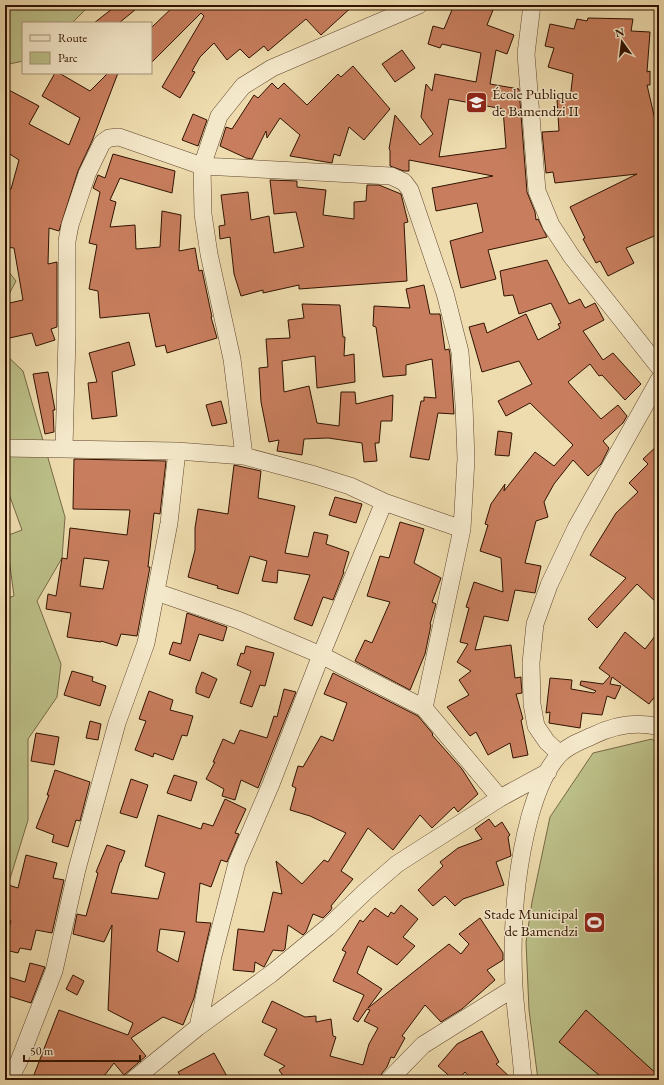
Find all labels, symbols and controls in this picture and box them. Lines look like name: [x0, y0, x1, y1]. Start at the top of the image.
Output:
legend: [22, 22, 152, 74]
north arrow: [602, 22, 642, 62]
text: N: [614, 24, 626, 40]
text: Route: [58, 30, 88, 46]
text: Parc: [58, 50, 78, 66]
place label: École Publique de Bamendzi II: [492, 84, 579, 120]
school or university icon: École Publique de Bamendzi II: [464, 89, 490, 115]
place label: Stade Municipal de Bamendzi: [484, 904, 578, 940]
sports icon: Stade Municipal de Bamendzi: [581, 909, 607, 935]
scale bar: [24, 1037, 140, 1063]
text: 50 m: [30, 1043, 54, 1059]

